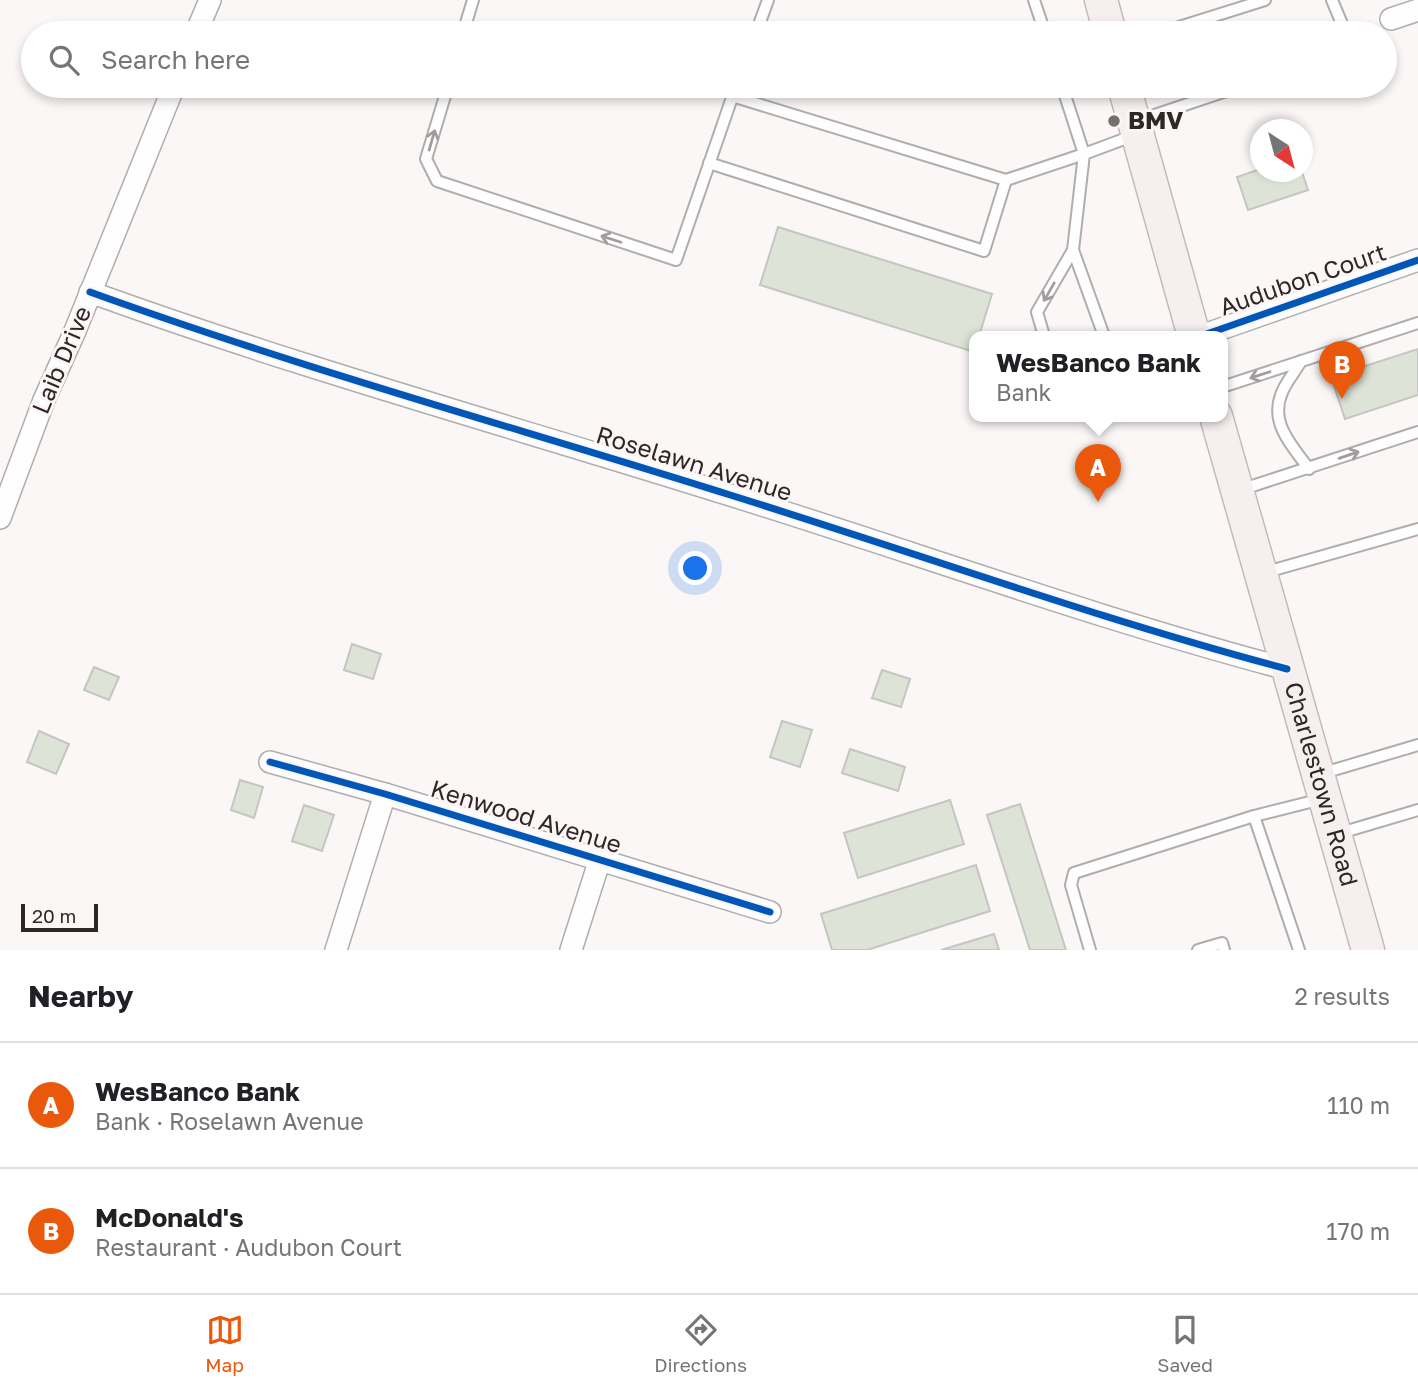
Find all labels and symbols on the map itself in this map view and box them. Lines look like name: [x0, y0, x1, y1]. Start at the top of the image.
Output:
place label: BMV: [1128, 105, 1183, 134]
marker: BMV: [1106, 113, 1122, 129]
north arrow: [1250, 119, 1313, 182]
one-way arrow: [426, 129, 439, 151]
one-way arrow: [601, 231, 623, 244]
street label: Audubon Court: [1216, 237, 1389, 321]
one-way arrow: [1042, 281, 1056, 301]
street label: Laib Drive: [25, 301, 96, 418]
pin: B: [1319, 341, 1365, 399]
one-way arrow: [1249, 369, 1271, 382]
street label: Roselawn Avenue: [593, 419, 796, 506]
pin: A: [1075, 444, 1121, 502]
one-way arrow: [1338, 448, 1360, 461]
your location: [678, 551, 712, 585]
street label: Charlestown Road: [1279, 679, 1365, 889]
street label: Kenwood Avenue: [428, 773, 625, 858]
scale bar: [21, 901, 98, 933]

